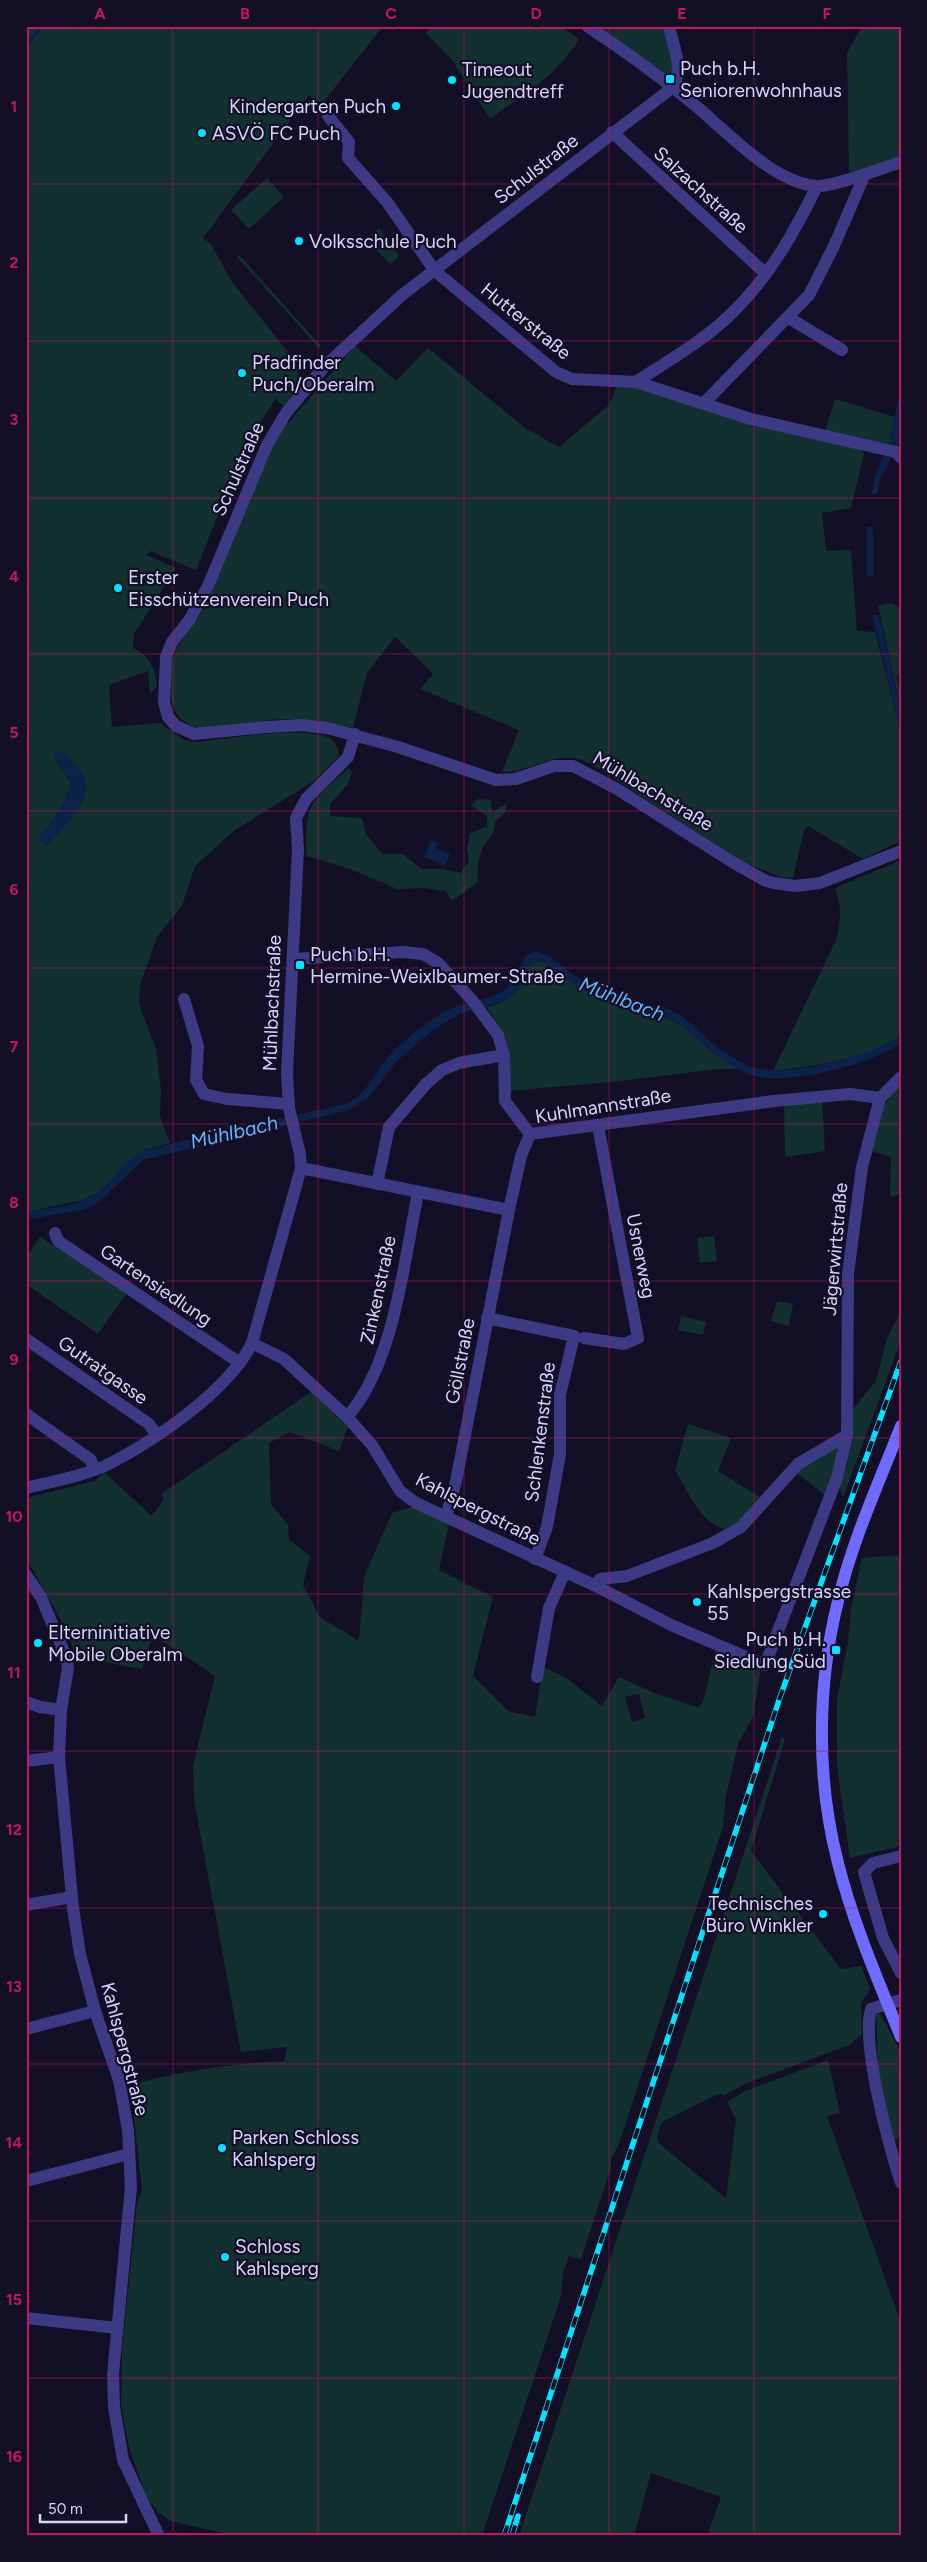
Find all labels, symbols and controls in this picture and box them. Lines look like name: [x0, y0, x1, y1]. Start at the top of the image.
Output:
text: A: [94, 4, 106, 23]
text: B: [240, 4, 250, 23]
text: C: [385, 4, 397, 23]
text: D: [530, 4, 542, 23]
text: E: [677, 4, 687, 23]
text: F: [823, 4, 832, 23]
place label: Puch b.H. Seniorenwohnhaus: [680, 57, 842, 102]
place label: Timeout Jugendtreff: [462, 58, 564, 103]
marker: Puch b.H. Seniorenwohnhaus: [664, 73, 676, 85]
marker: Timeout Jugendtreff: [446, 74, 458, 86]
place label: Kindergarten Puch: [229, 95, 386, 118]
text: 1: [11, 97, 17, 116]
marker: Kindergarten Puch: [390, 100, 402, 112]
place label: ASVÖ FC Puch: [212, 122, 340, 145]
marker: ASVÖ FC Puch: [196, 127, 208, 139]
street label: Schulstraße: [489, 129, 583, 209]
street label: Salzachstraße: [649, 142, 753, 238]
place label: Volksschule Puch: [309, 230, 457, 253]
marker: Volksschule Puch: [293, 235, 305, 247]
text: 2: [9, 253, 19, 272]
street label: Hutterstraße: [476, 278, 576, 364]
place label: Pfadfinder Puch/Oberalm: [252, 351, 375, 396]
marker: Pfadfinder Puch/Oberalm: [236, 367, 248, 379]
text: 3: [10, 410, 19, 429]
street label: Schulstraße: [207, 418, 269, 520]
place label: Erster Eisschützenverein Puch: [128, 566, 329, 611]
text: 4: [9, 567, 19, 586]
marker: Erster Eisschützenverein Puch: [112, 582, 124, 594]
text: 5: [9, 723, 19, 742]
street label: Mühlbachstraße: [589, 746, 717, 836]
text: 6: [9, 880, 19, 899]
street label: Mühlbachstraße: [258, 934, 286, 1072]
place label: Puch b.H. Hermine-Weixlbaumer-Straße: [310, 943, 564, 988]
marker: Puch b.H. Hermine-Weixlbaumer-Straße: [294, 959, 306, 971]
water label: Mühlbach: [576, 972, 668, 1026]
text: 7: [10, 1037, 19, 1056]
street label: Kuhlmannstraße: [533, 1084, 673, 1128]
water label: Mühlbach: [188, 1110, 280, 1154]
street label: Jägerwirtstraße: [818, 1181, 852, 1317]
text: 8: [9, 1193, 19, 1212]
street label: Usnerweg: [622, 1212, 660, 1300]
street label: Zinkenstraße: [355, 1234, 401, 1346]
street label: Gartensiedlung: [96, 1239, 216, 1331]
street label: Göllstraße: [440, 1316, 480, 1406]
street label: Gutratgasse: [54, 1331, 152, 1409]
text: 9: [9, 1350, 19, 1369]
street label: Schlenkenstraße: [520, 1361, 560, 1503]
street label: Kahlspergstraße: [412, 1468, 544, 1550]
text: 10: [5, 1507, 23, 1526]
place label: Kahlspergstrasse 55: [707, 1580, 851, 1625]
marker: Kahlspergstrasse 55: [691, 1596, 703, 1608]
place label: Elterninitiative Mobile Oberalm: [48, 1621, 183, 1666]
place label: Puch b.H. Siedlung Süd: [714, 1628, 826, 1673]
marker: Elterninitiative Mobile Oberalm: [32, 1637, 44, 1649]
marker: Puch b.H. Siedlung Süd: [830, 1644, 842, 1656]
text: 11: [7, 1663, 21, 1682]
text: 12: [6, 1820, 22, 1839]
place label: Technisches Büro Winkler: [705, 1892, 814, 1937]
marker: Technisches Büro Winkler: [817, 1908, 829, 1920]
text: 13: [6, 1977, 22, 1996]
street label: Kahlspergstraße: [96, 1980, 154, 2118]
place label: Parken Schloss Kahlsperg: [232, 2126, 359, 2171]
text: 14: [6, 2133, 22, 2152]
marker: Parken Schloss Kahlsperg: [216, 2142, 228, 2154]
place label: Schloss Kahlsperg: [235, 2235, 319, 2280]
marker: Schloss Kahlsperg: [219, 2251, 231, 2263]
text: 15: [6, 2290, 22, 2309]
text: 16: [6, 2447, 22, 2466]
scale bar: [40, 2492, 126, 2524]
text: 50 m: [48, 2500, 83, 2518]

